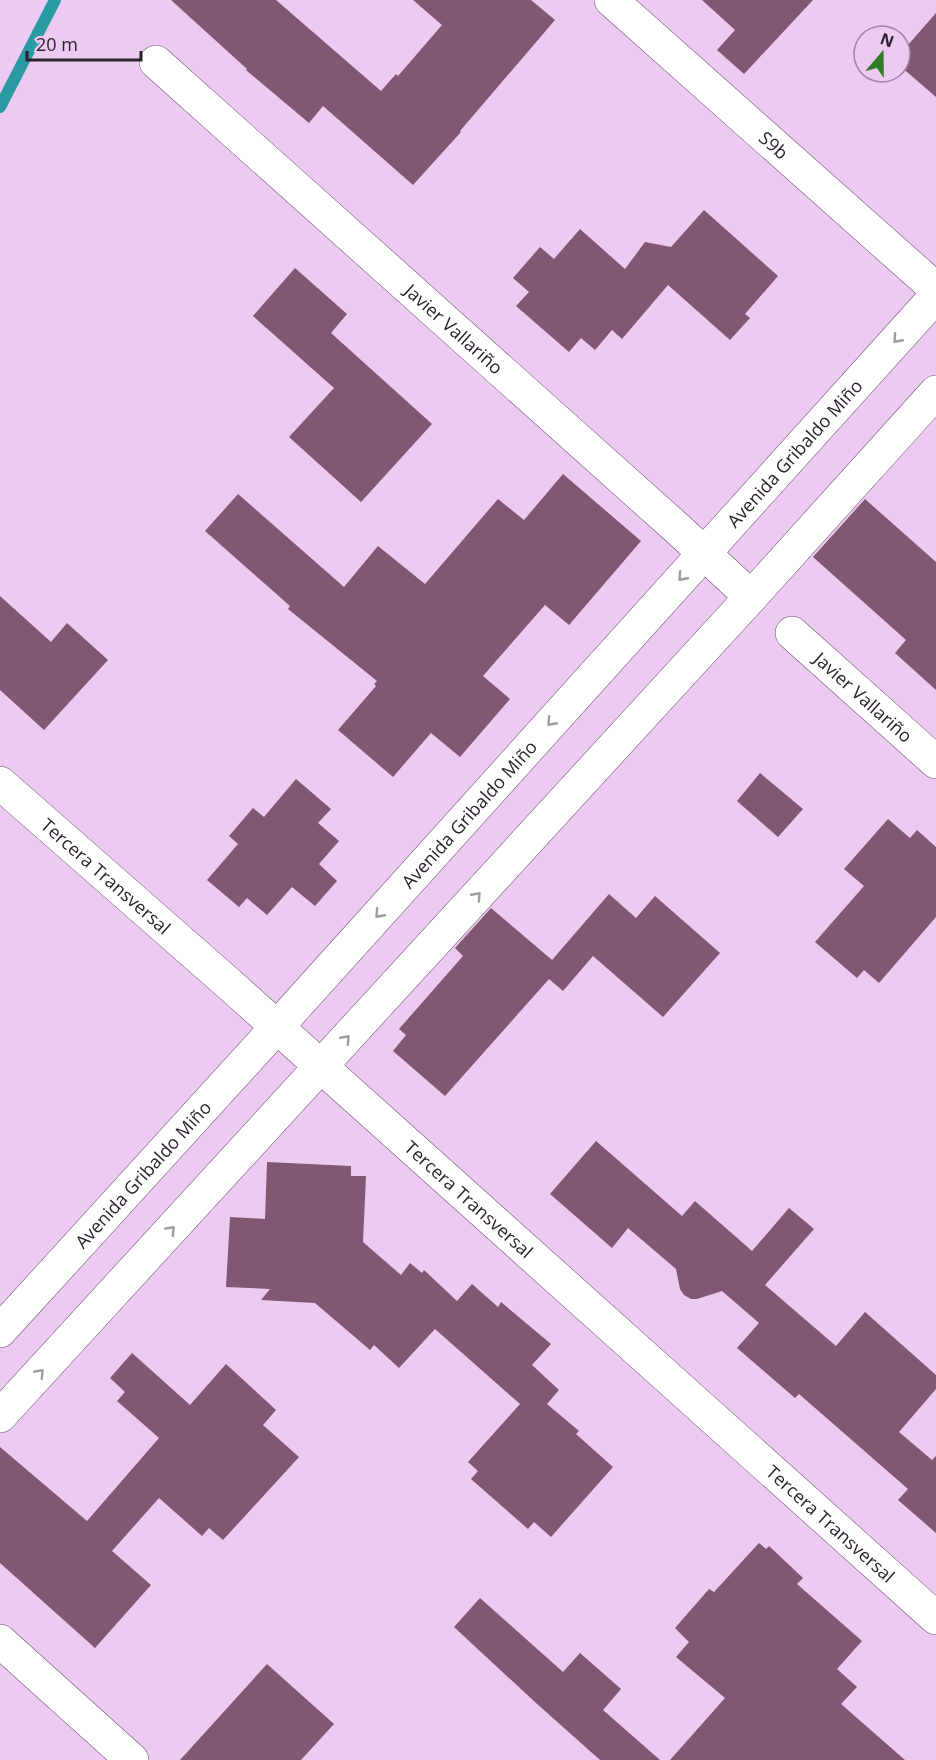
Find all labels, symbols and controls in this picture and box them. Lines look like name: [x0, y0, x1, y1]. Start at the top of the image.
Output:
scale bar: [27, 24, 141, 62]
north arrow: [852, 24, 912, 84]
text: N: [877, 27, 897, 52]
text: 20 m: [36, 32, 78, 56]
street label: S9b: [754, 126, 794, 164]
street label: Javier Vallariño: [398, 277, 508, 379]
one-way arrow: [893, 332, 904, 343]
street label: Avenida Gribaldo Miño: [721, 374, 867, 532]
one-way arrow: [678, 571, 689, 581]
street label: Javier Vallariño: [808, 645, 918, 747]
one-way arrow: [547, 716, 558, 726]
street label: Avenida Gribaldo Miño: [396, 735, 542, 893]
street label: Tercera Transversal: [36, 813, 176, 939]
one-way arrow: [470, 892, 481, 902]
one-way arrow: [375, 907, 386, 918]
one-way arrow: [339, 1036, 350, 1046]
street label: Avenida Gribaldo Miño: [69, 1095, 216, 1253]
street label: Tercera Transversal: [400, 1135, 538, 1263]
one-way arrow: [164, 1226, 175, 1236]
one-way arrow: [32, 1370, 43, 1381]
street label: Tercera Transversal: [761, 1460, 900, 1588]

